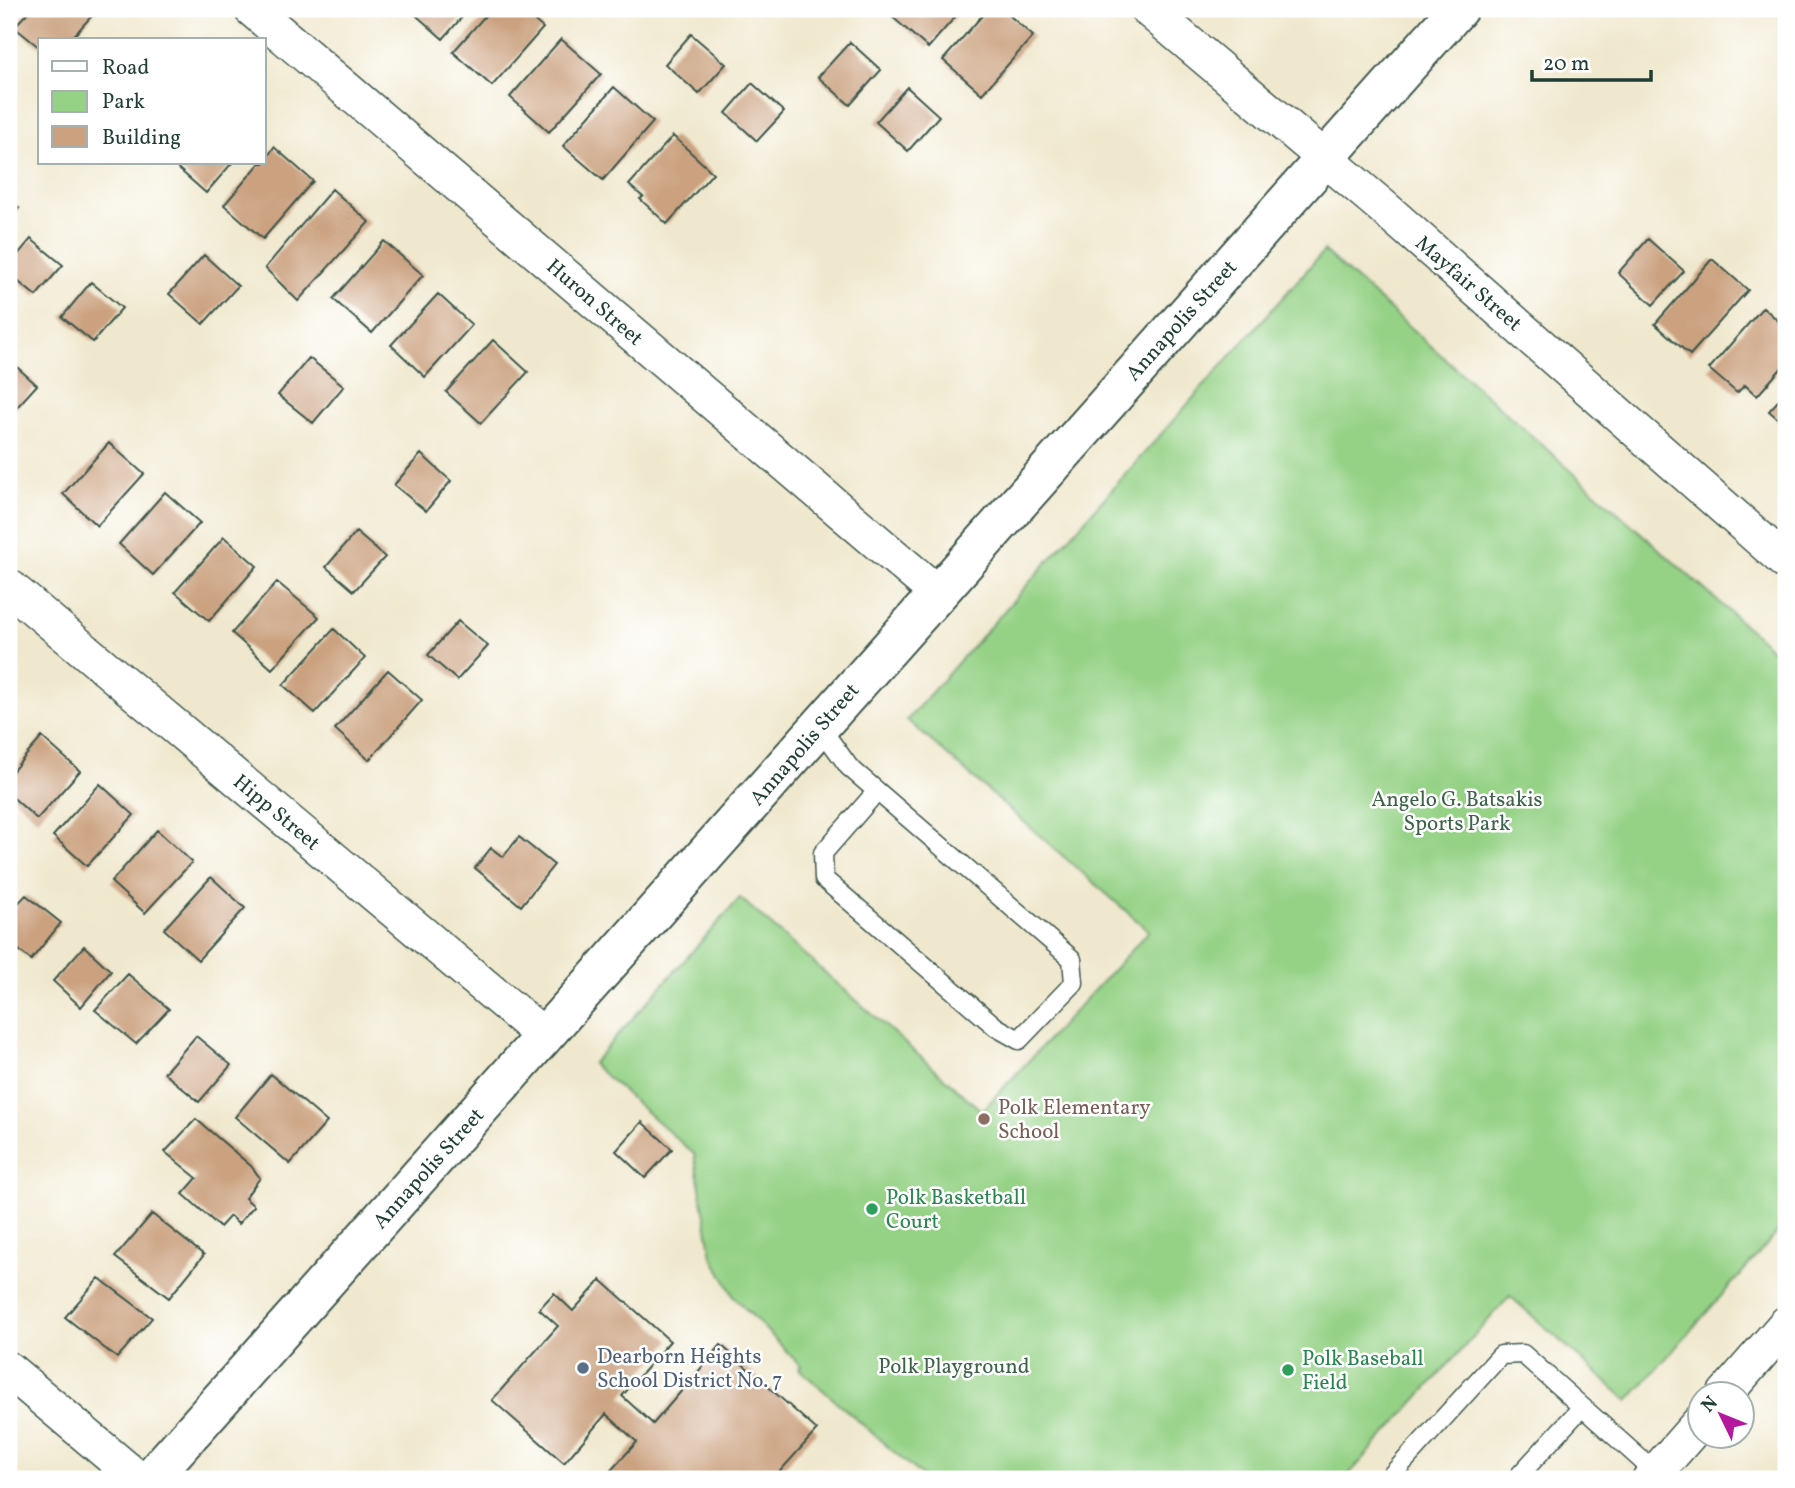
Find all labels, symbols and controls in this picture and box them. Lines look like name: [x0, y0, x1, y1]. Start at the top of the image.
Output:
legend: [38, 38, 266, 164]
scale bar: [1532, 38, 1652, 82]
text: 20 m: [1543, 50, 1589, 79]
text: Road: [102, 54, 149, 83]
text: Park: [102, 88, 145, 117]
text: Building: [102, 124, 181, 153]
street label: Mayfair Street: [1408, 230, 1528, 339]
street label: Huron Street: [539, 253, 649, 353]
street label: Annapolis Street: [1120, 254, 1244, 388]
street label: Annapolis Street: [744, 677, 867, 813]
street label: Hipp Street: [226, 768, 326, 858]
park label: Angelo G. Batsakis Sports Park: [1372, 786, 1542, 839]
place label: Polk Elementary School: [998, 1094, 1151, 1147]
street label: Annapolis Street: [367, 1102, 491, 1236]
marker: Polk Elementary School: [976, 1111, 992, 1127]
place label: Polk Basketball Court: [886, 1184, 1026, 1237]
marker: Polk Basketball Court: [864, 1201, 880, 1217]
place label: Dearborn Heights School District No. 7: [597, 1343, 783, 1396]
place label: Polk Baseball Field: [1302, 1345, 1424, 1398]
park label: Polk Playground: [878, 1353, 1030, 1382]
marker: Dearborn Heights School District No. 7: [575, 1360, 591, 1376]
marker: Polk Baseball Field: [1280, 1362, 1296, 1378]
north arrow: [1686, 1380, 1756, 1450]
text: N: [1696, 1391, 1724, 1419]

